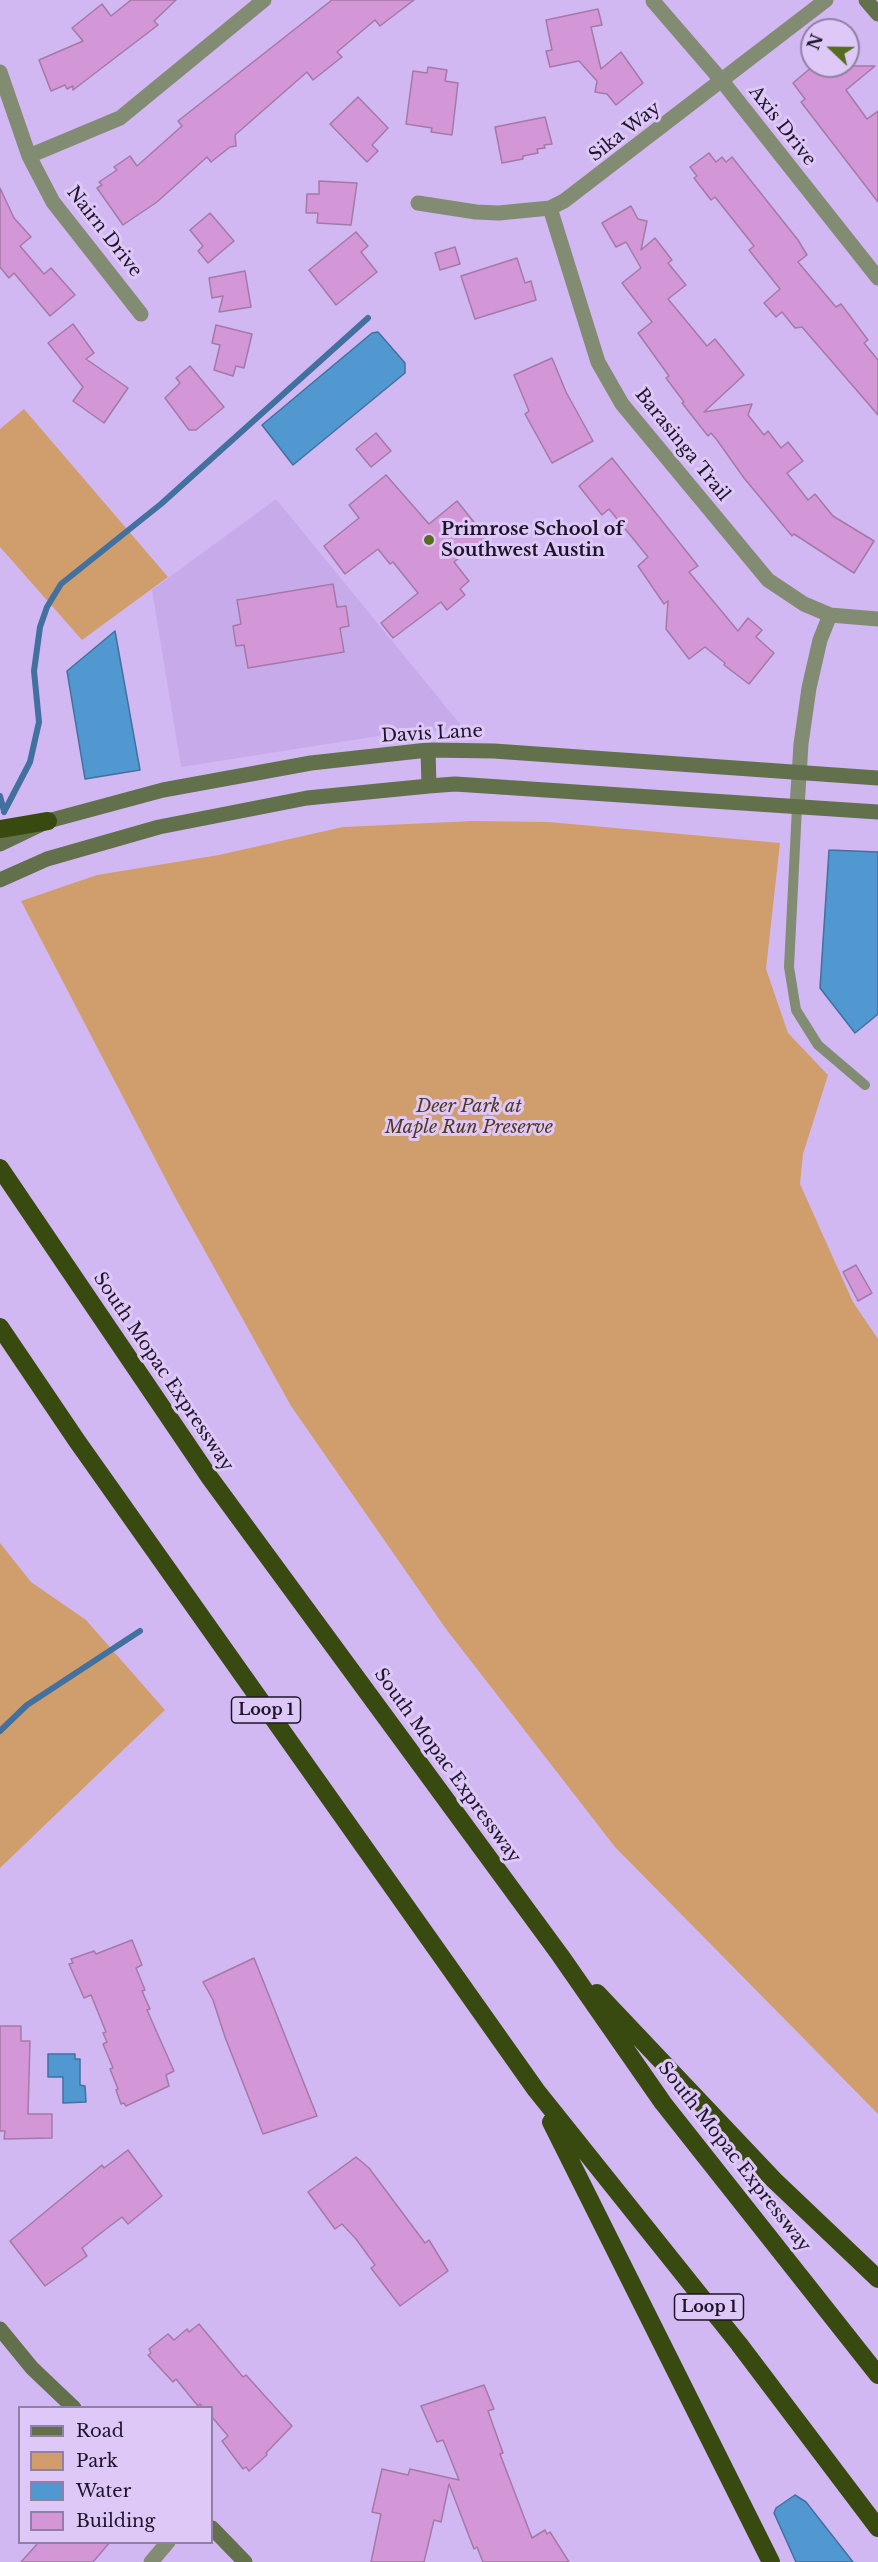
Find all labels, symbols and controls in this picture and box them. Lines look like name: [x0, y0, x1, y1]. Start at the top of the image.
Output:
north arrow: [800, 18, 860, 78]
text: N: [803, 31, 827, 53]
street label: Axis Drive: [744, 82, 820, 170]
street label: Sika Way: [585, 97, 665, 167]
street label: Nairn Drive: [62, 182, 146, 282]
street label: Barasinga Trail: [630, 384, 734, 506]
place label: Primrose School of Southwest Austin: [441, 519, 623, 562]
marker: Primrose School of Southwest Austin: [422, 533, 436, 547]
street label: Davis Lane: [381, 721, 483, 747]
park label: Deer Park at Maple Run Preserve: [385, 1096, 553, 1138]
street label: South Mopac Expressway: [88, 1268, 238, 1476]
street label: South Mopac Expressway: [369, 1665, 525, 1867]
road number: Loop 1: [232, 1697, 300, 1723]
street label: South Mopac Expressway: [653, 2058, 815, 2256]
road number: Loop 1: [674, 2294, 744, 2320]
legend: [18, 2406, 213, 2544]
text: Road: [76, 2420, 124, 2442]
text: Park: [76, 2450, 118, 2472]
text: Water: [76, 2480, 131, 2502]
text: Building: [76, 2510, 155, 2532]

